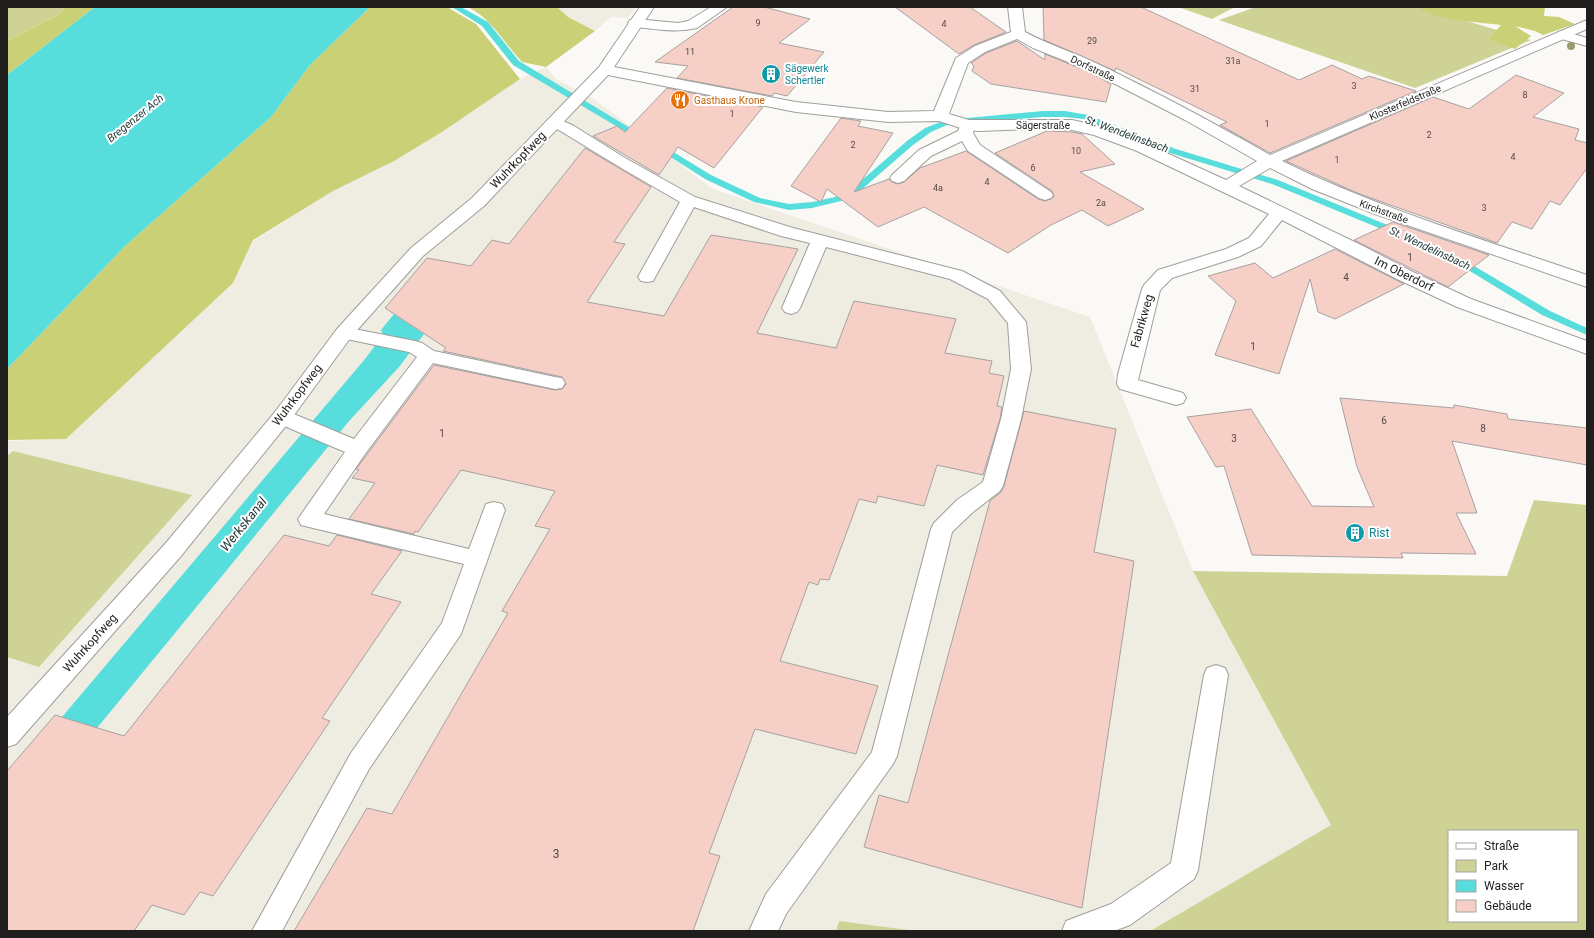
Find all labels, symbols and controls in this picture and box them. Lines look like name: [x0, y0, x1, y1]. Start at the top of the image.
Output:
house number: 9: [755, 18, 761, 28]
house number: 4: [941, 19, 947, 29]
house number: 29: [1087, 36, 1097, 46]
house number: 11: [685, 47, 695, 57]
street label: Dorfstraße: [1069, 53, 1117, 83]
house number: 31a: [1225, 56, 1241, 66]
building icon: Sägewerk Schertler: [760, 63, 782, 85]
place label: Sägewerk Schertler: [785, 63, 830, 86]
house number: 3: [1351, 81, 1357, 91]
street label: Klosterfeldstraße: [1368, 82, 1443, 122]
house number: 31: [1190, 84, 1200, 94]
restaurant icon: Gasthaus Krone: [669, 89, 691, 111]
house number: 8: [1522, 90, 1528, 100]
water label: Bregenzer Ach: [104, 92, 166, 145]
place label: Gasthaus Krone: [694, 95, 765, 106]
house number: 1: [729, 109, 735, 119]
water label: St. Wendelinsbach: [1083, 113, 1170, 156]
house number: 1: [1264, 119, 1270, 129]
street label: Sägerstraße: [1016, 120, 1070, 131]
street label: Wuhrkopfweg: [487, 129, 549, 191]
house number: 2: [1426, 130, 1432, 140]
house number: 2: [850, 140, 856, 150]
house number: 10: [1071, 146, 1081, 156]
house number: 4: [1510, 152, 1516, 162]
house number: 1: [1334, 155, 1340, 165]
house number: 6: [1030, 163, 1036, 173]
house number: 4: [984, 177, 990, 187]
house number: 4a: [933, 183, 943, 193]
house number: 2a: [1096, 198, 1106, 208]
street label: Kirchstraße: [1358, 198, 1410, 225]
house number: 3: [1481, 203, 1487, 213]
water label: St. Wendelinsbach: [1387, 224, 1472, 273]
house number: 1: [1407, 252, 1413, 263]
street label: Im Oberdorf: [1372, 254, 1437, 295]
house number: 4: [1343, 272, 1349, 283]
street label: Fabrikweg: [1128, 293, 1156, 349]
house number: 1: [1250, 341, 1256, 352]
street label: Wuhrkopfweg: [269, 361, 325, 429]
house number: 6: [1381, 415, 1387, 426]
house number: 8: [1480, 423, 1486, 434]
house number: 1: [439, 428, 445, 439]
house number: 3: [1231, 433, 1237, 444]
water label: Werkskanal: [217, 494, 270, 554]
building icon: Rist: [1344, 522, 1366, 544]
place label: Rist: [1369, 526, 1390, 540]
street label: Wuhrkopfweg: [60, 611, 120, 675]
legend: [1448, 830, 1578, 922]
text: Straße: [1484, 839, 1519, 853]
house number: 3: [553, 847, 559, 861]
text: Park: [1484, 859, 1509, 873]
text: Wasser: [1484, 879, 1524, 893]
text: Gebäude: [1484, 899, 1532, 913]

